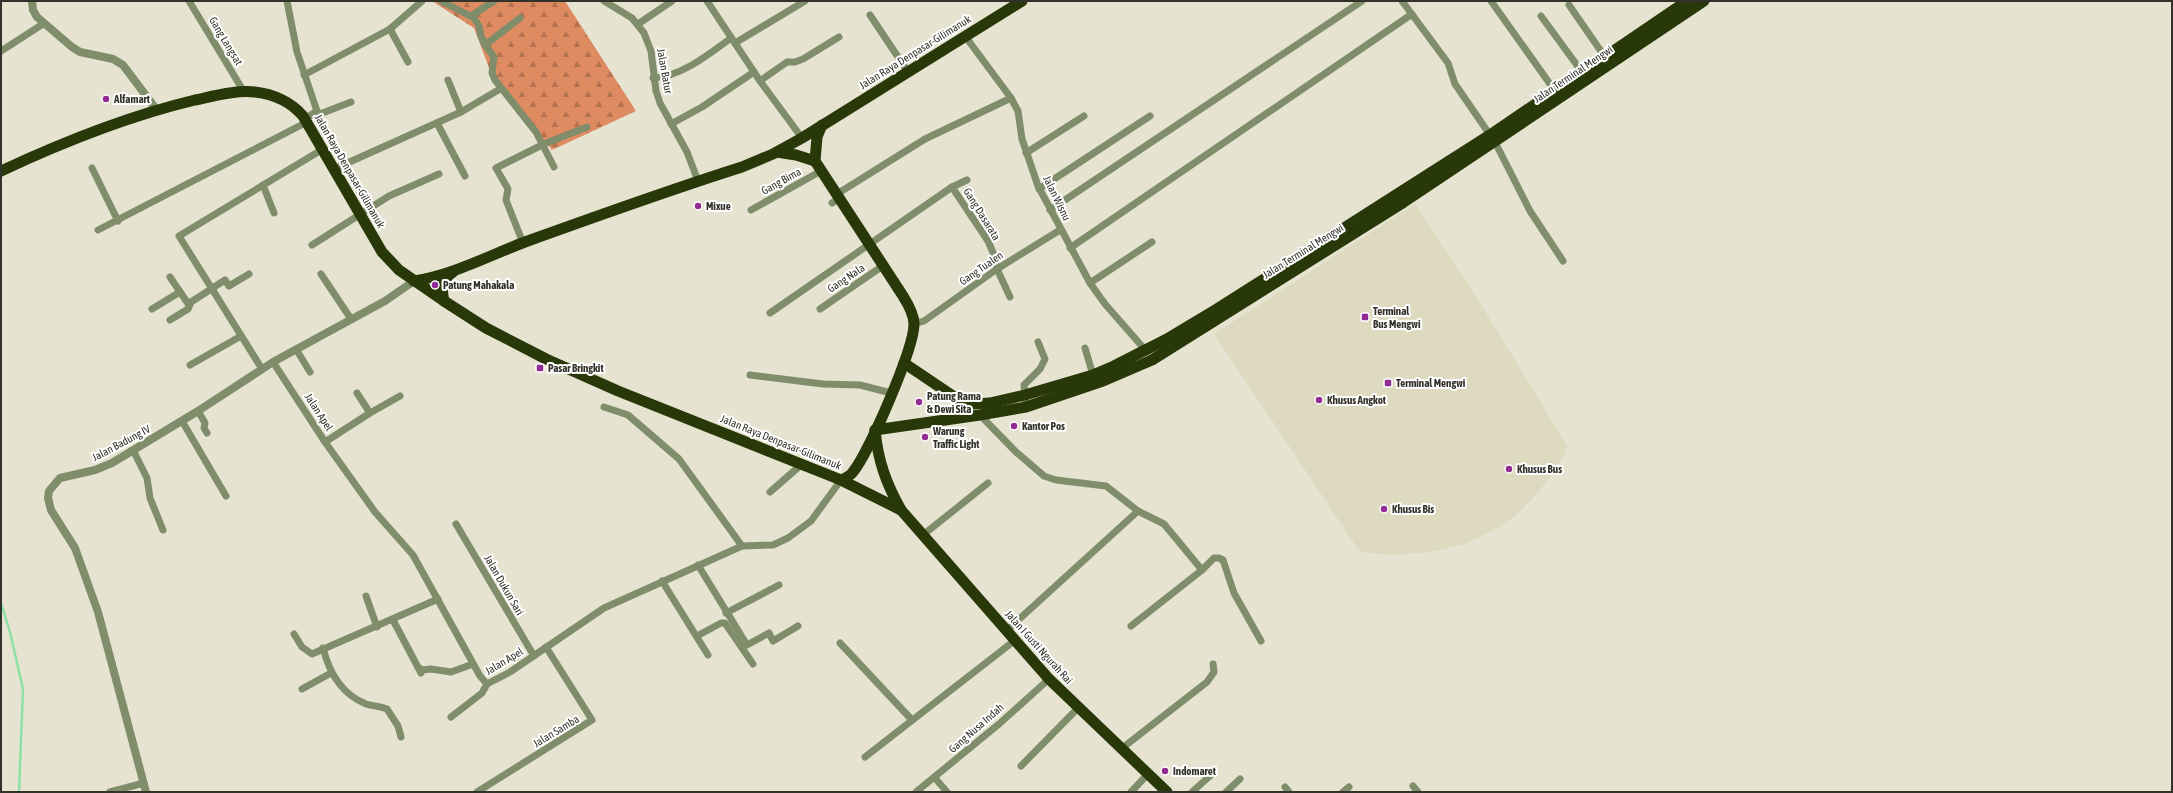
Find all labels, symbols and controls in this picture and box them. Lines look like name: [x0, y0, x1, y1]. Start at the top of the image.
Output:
street label: Jalan Raya Denpasar-Gilimanuk: [857, 13, 973, 91]
street label: Gang Langsat: [207, 15, 245, 67]
street label: Jalan Terminal Mengwi: [1531, 43, 1615, 105]
street label: Jalan Batur: [655, 48, 675, 95]
place label: Alfamart: [113, 93, 151, 105]
marker: Alfamart: [101, 94, 111, 104]
street label: Jalan Raya Denpasar-Gilimanuk: [312, 112, 388, 230]
street label: Gang Bima: [759, 165, 803, 197]
street label: Jalan Wisnu: [1041, 174, 1073, 222]
street label: Gang Dasarata: [961, 186, 1003, 242]
place label: Mixue: [706, 200, 731, 212]
marker: Mixue: [693, 201, 703, 211]
street label: Jalan Terminal Mengwi: [1260, 221, 1346, 281]
street label: Gang Tualen: [957, 249, 1005, 287]
street label: Gang Nala: [825, 261, 867, 295]
place label: Patung Mahakala: [443, 279, 514, 291]
marker: Patung Mahakala: [430, 280, 440, 290]
place label: Terminal Bus Mengwi: [1373, 305, 1421, 330]
marker: Terminal Bus Mengwi: [1360, 312, 1370, 322]
place label: Pasar Bringkit: [548, 362, 604, 374]
marker: Pasar Bringkit: [535, 363, 545, 373]
place label: Terminal Mengwi: [1396, 377, 1466, 389]
marker: Terminal Mengwi: [1383, 378, 1393, 388]
place label: Patung Rama & Dewi Sita: [927, 390, 981, 415]
street label: Jalan Apel: [303, 391, 336, 433]
place label: Khusus Angkot: [1327, 394, 1387, 406]
marker: Khusus Angkot: [1314, 395, 1324, 405]
marker: Patung Rama & Dewi Sita: [914, 397, 924, 407]
street label: Jalan Raya Denpasar-Gilimanuk: [719, 412, 843, 472]
place label: Kantor Pos: [1022, 420, 1065, 432]
marker: Kantor Pos: [1009, 421, 1019, 431]
street label: Jalan Badung IV: [90, 422, 153, 463]
place label: Warung Traffic Light: [932, 425, 980, 450]
marker: Warung Traffic Light: [920, 432, 930, 442]
place label: Khusus Bus: [1517, 463, 1562, 475]
marker: Khusus Bus: [1504, 464, 1514, 474]
place label: Khusus Bis: [1392, 503, 1434, 515]
marker: Khusus Bis: [1379, 504, 1389, 514]
street label: Jalan Dukun Sari: [482, 553, 526, 617]
street label: Jalan I Gusti Ngurah Rai: [1003, 608, 1075, 686]
street label: Jalan Apel: [483, 645, 525, 677]
street label: Gang Nusa Indah: [946, 701, 1006, 755]
street label: Jalan Samba: [531, 713, 581, 749]
place label: Indomaret: [1173, 765, 1217, 777]
marker: Indomaret: [1160, 766, 1170, 776]

